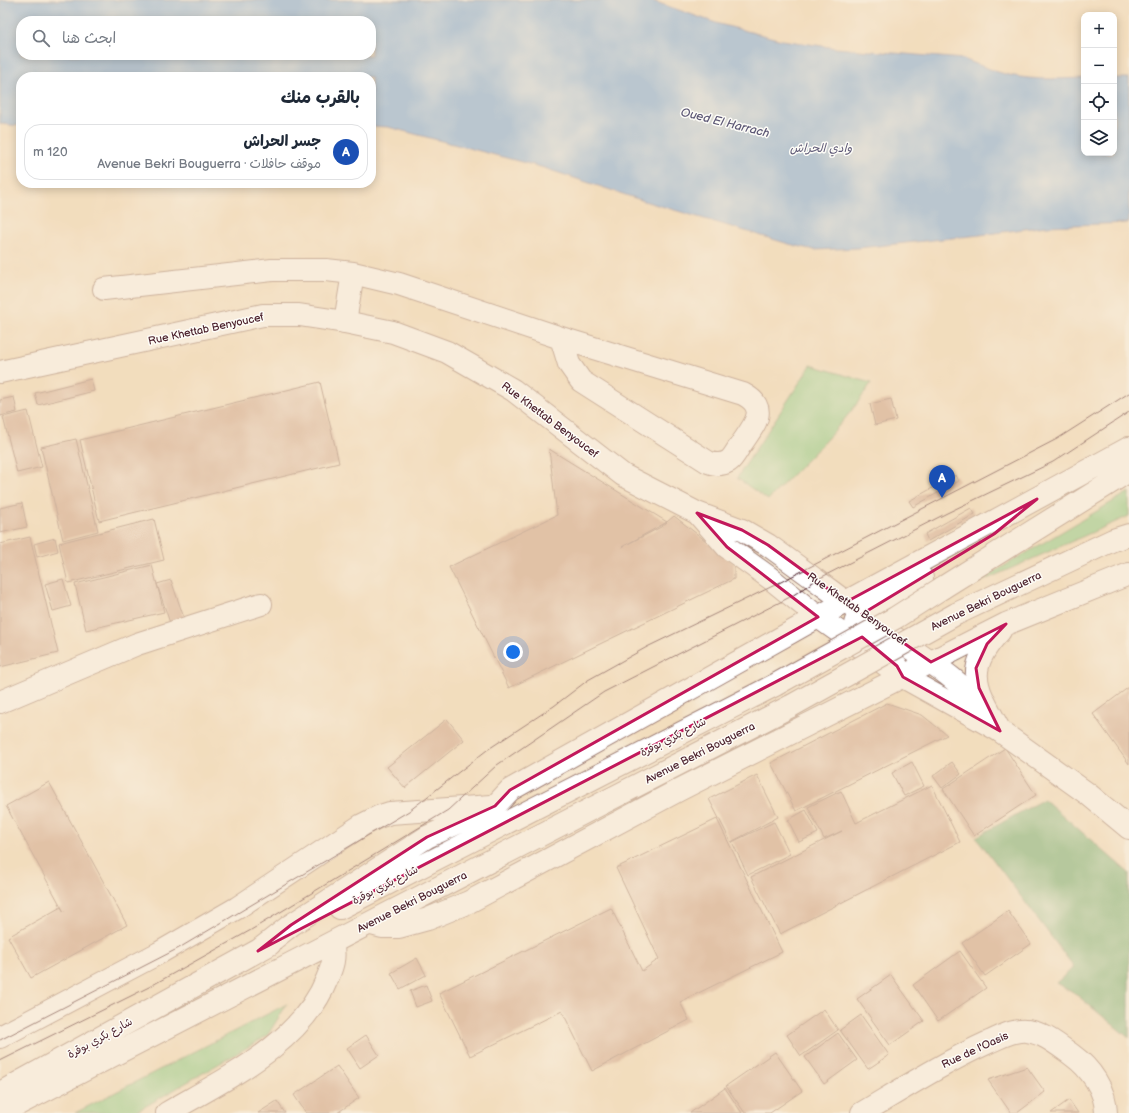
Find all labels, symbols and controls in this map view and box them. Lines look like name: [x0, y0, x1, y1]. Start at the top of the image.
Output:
map controls: [1081, 12, 1117, 156]
button: +: [1081, 12, 1117, 48]
search box: [16, 16, 376, 60]
icon: search: [30, 27, 52, 49]
text: ابحث هنا: [62, 29, 116, 48]
button: −: [1081, 48, 1117, 84]
button: locate: [1081, 84, 1117, 120]
text: بالقرب منك: [281, 88, 360, 108]
water label: Oued El Harrach: [679, 105, 771, 141]
button: layers: [1081, 120, 1117, 156]
text: جسر الحراش: [243, 132, 321, 151]
water label: وادي الحراش: [790, 141, 853, 157]
text: 120 m: [33, 144, 68, 160]
text: A: [342, 144, 350, 160]
text: موقف حافلات · Avenue Bekri Bouguerra: [97, 156, 321, 172]
street label: Rue Khettab Benyoucef: [147, 310, 266, 348]
street label: Rue Khettab Benyoucef: [499, 379, 601, 461]
pin: A: [929, 465, 955, 498]
street label: Avenue Bekri Bouguerra: [929, 569, 1043, 633]
street label: Rue Khettab Benyoucef: [805, 570, 910, 648]
your location: [503, 642, 523, 662]
street label: شارع بكري بوقرة: [638, 715, 709, 761]
street label: Avenue Bekri Bouguerra: [643, 720, 757, 786]
street label: شارع بكري بوقرة: [350, 863, 421, 909]
street label: Avenue Bekri Bouguerra: [355, 869, 469, 935]
street label: شارع بكري بوقرة: [65, 1015, 136, 1063]
street label: Rue de l'Oasis: [940, 1029, 1011, 1071]

